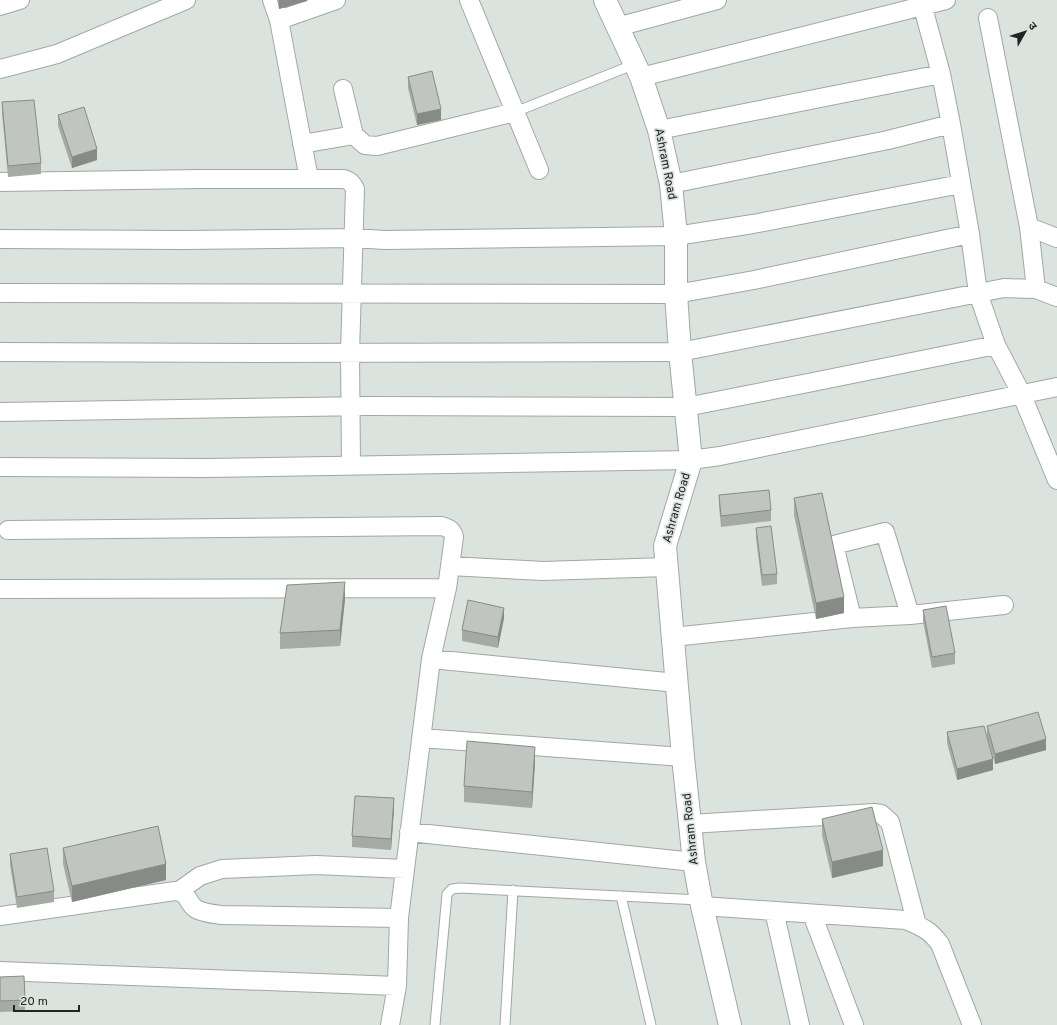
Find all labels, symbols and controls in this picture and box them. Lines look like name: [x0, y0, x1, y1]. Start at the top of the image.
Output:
north arrow: [1005, 12, 1045, 52]
text: उ: [1025, 19, 1040, 34]
street label: Ashram Road: [650, 127, 680, 201]
street label: Ashram Road: [659, 471, 695, 545]
street label: Ashram Road: [679, 792, 703, 866]
scale bar: [14, 987, 79, 1013]
text: 20 m: [20, 994, 48, 1010]

